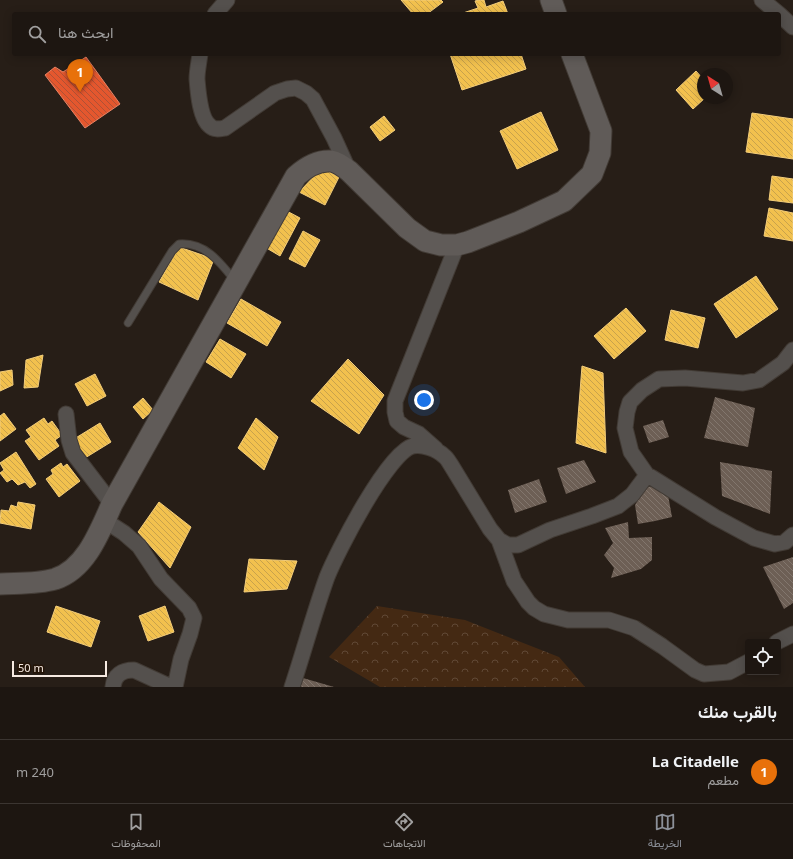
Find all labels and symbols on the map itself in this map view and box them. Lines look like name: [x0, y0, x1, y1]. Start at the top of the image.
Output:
pin: 1: [67, 59, 93, 92]
north arrow: [697, 68, 733, 104]
your location: [414, 390, 434, 410]
scale bar: [12, 659, 107, 678]

